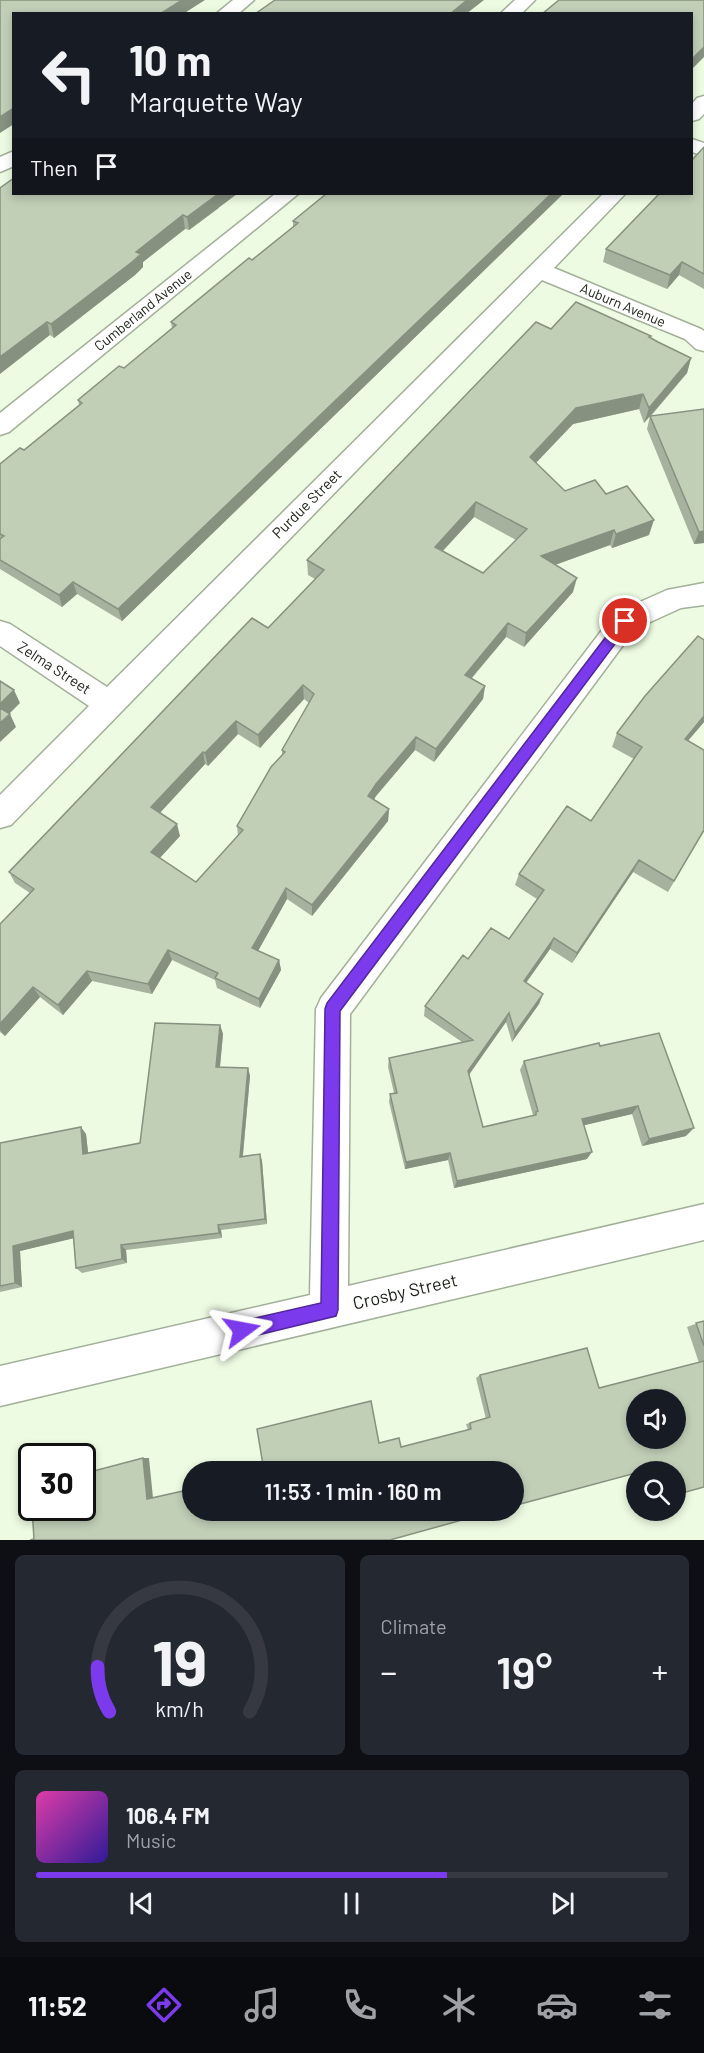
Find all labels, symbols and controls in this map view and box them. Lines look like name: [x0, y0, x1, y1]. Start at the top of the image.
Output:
text: 10 m: [129, 34, 211, 84]
icon: left: [30, 36, 108, 114]
text: Marquette Way: [129, 85, 303, 117]
icon: arrive: [90, 150, 123, 183]
text: Then: [30, 154, 78, 180]
street label: Cumberland Avenue: [91, 265, 195, 354]
street label: Auburn Avenue: [578, 279, 668, 330]
street label: Purdue Street: [268, 465, 345, 542]
pin: [599, 595, 650, 646]
icon: arrive: [608, 604, 641, 637]
street label: Zelma Street: [15, 637, 95, 698]
street label: Crosby Street: [350, 1268, 459, 1314]
position arrow: [210, 1298, 274, 1362]
map controls: [626, 1389, 686, 1521]
button: sound: [626, 1389, 686, 1449]
speed limit sign: 30: [18, 1443, 96, 1521]
button: search: [626, 1461, 686, 1521]
text: 11:53 · 1 min · 160 m: [265, 1478, 441, 1504]
text: Climate: [381, 1614, 447, 1638]
text: 19: [152, 1624, 207, 1698]
text: 19°: [496, 1644, 553, 1698]
text: −: [381, 1651, 397, 1691]
text: +: [652, 1651, 668, 1691]
text: km/h: [155, 1696, 204, 1721]
text: 106.4 FM: [126, 1802, 210, 1828]
text: Music: [126, 1828, 176, 1852]
icon: previous: [125, 1887, 158, 1920]
icon: pause: [335, 1887, 368, 1920]
icon: next: [546, 1887, 579, 1920]
icon: directions: [143, 1984, 185, 2026]
icon: music: [241, 1984, 283, 2026]
icon: phone: [339, 1984, 381, 2026]
icon: climate: [438, 1984, 480, 2026]
icon: car: [536, 1984, 578, 2026]
icon: filters: [634, 1984, 676, 2026]
text: 11:52: [28, 1989, 87, 2021]

